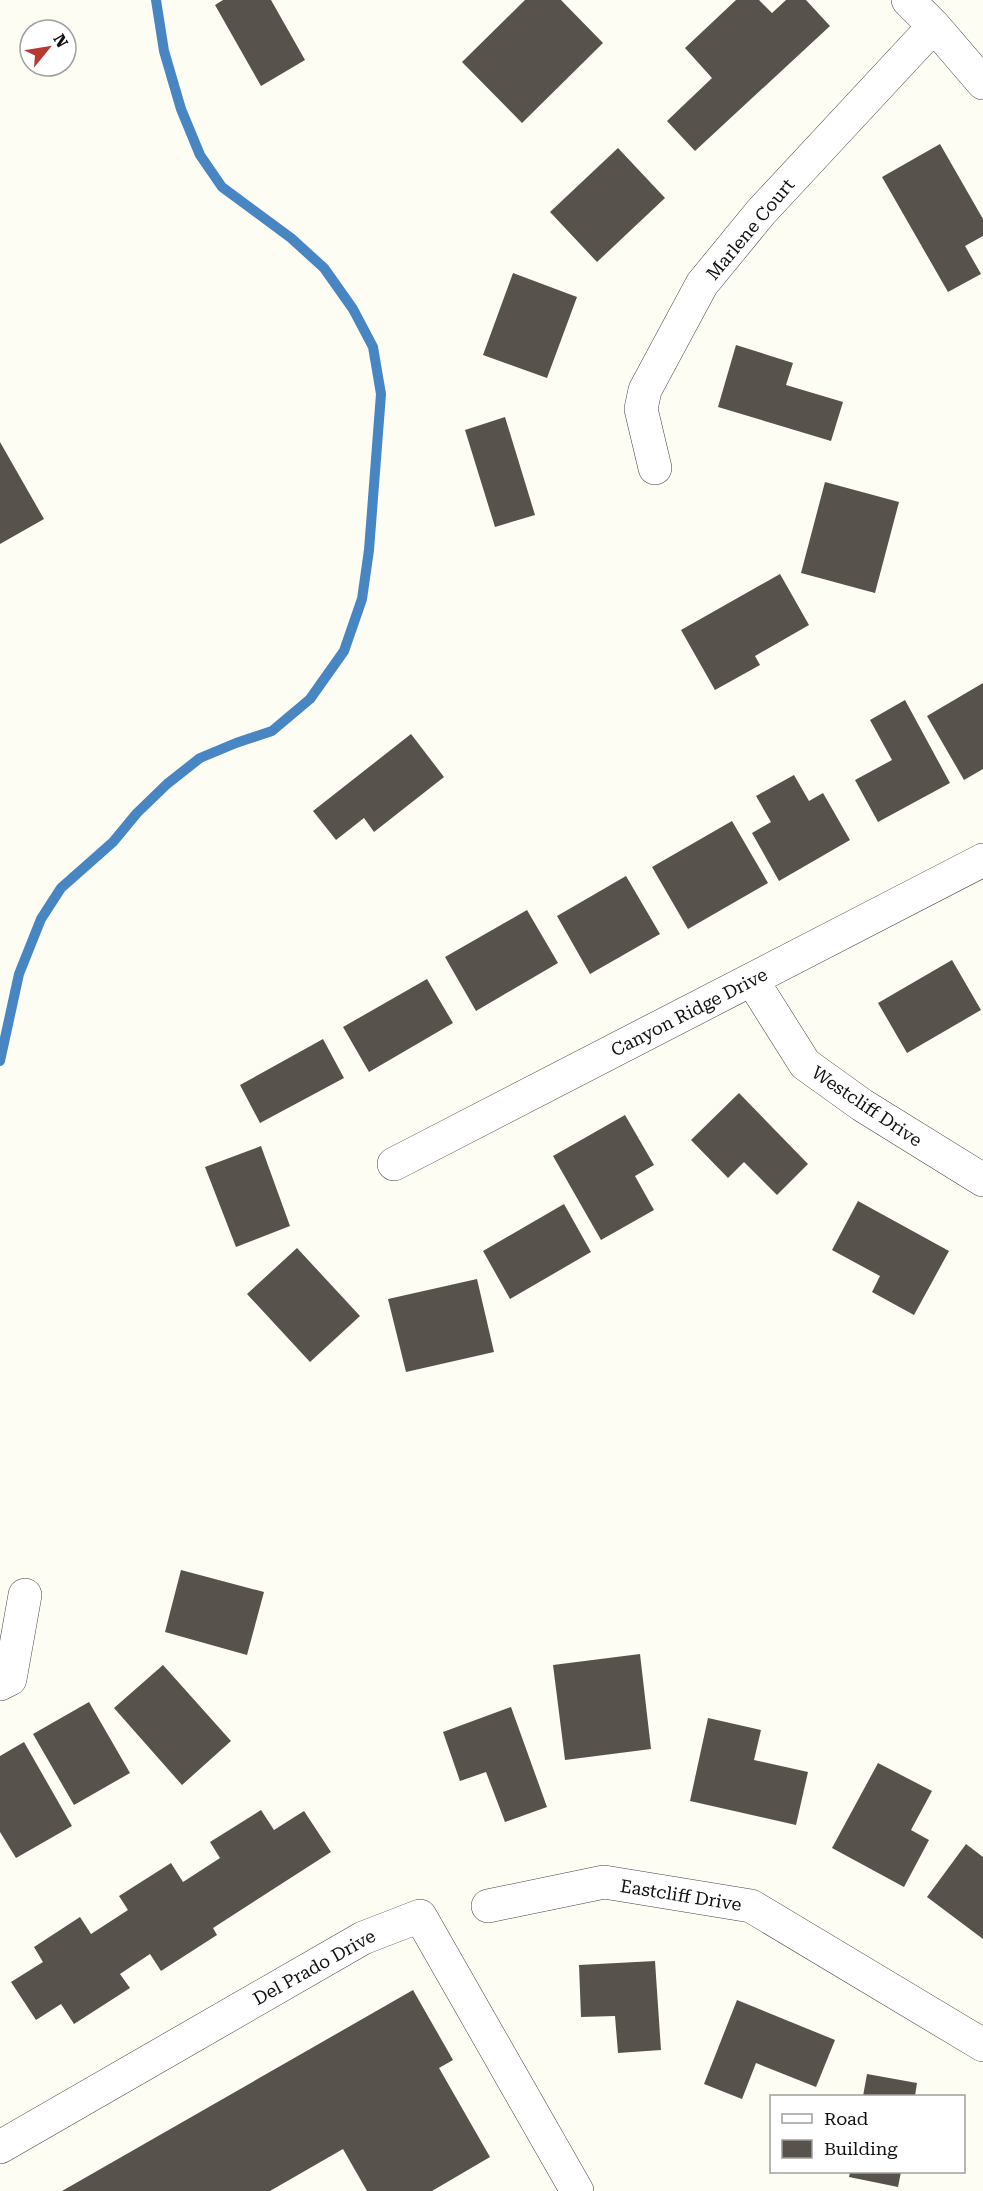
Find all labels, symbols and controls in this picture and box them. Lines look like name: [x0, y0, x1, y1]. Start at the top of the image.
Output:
north arrow: [18, 18, 78, 78]
text: N: [49, 31, 72, 51]
street label: Marlene Court: [702, 174, 798, 284]
street label: Canyon Ridge Drive: [607, 963, 771, 1061]
street label: Westcliff Drive: [808, 1061, 926, 1151]
street label: Eastcliff Drive: [619, 1875, 743, 1915]
street label: Del Prado Drive: [249, 1925, 379, 2009]
legend: [770, 2095, 965, 2173]
text: Road: [824, 2108, 869, 2129]
text: Building: [824, 2138, 898, 2159]

